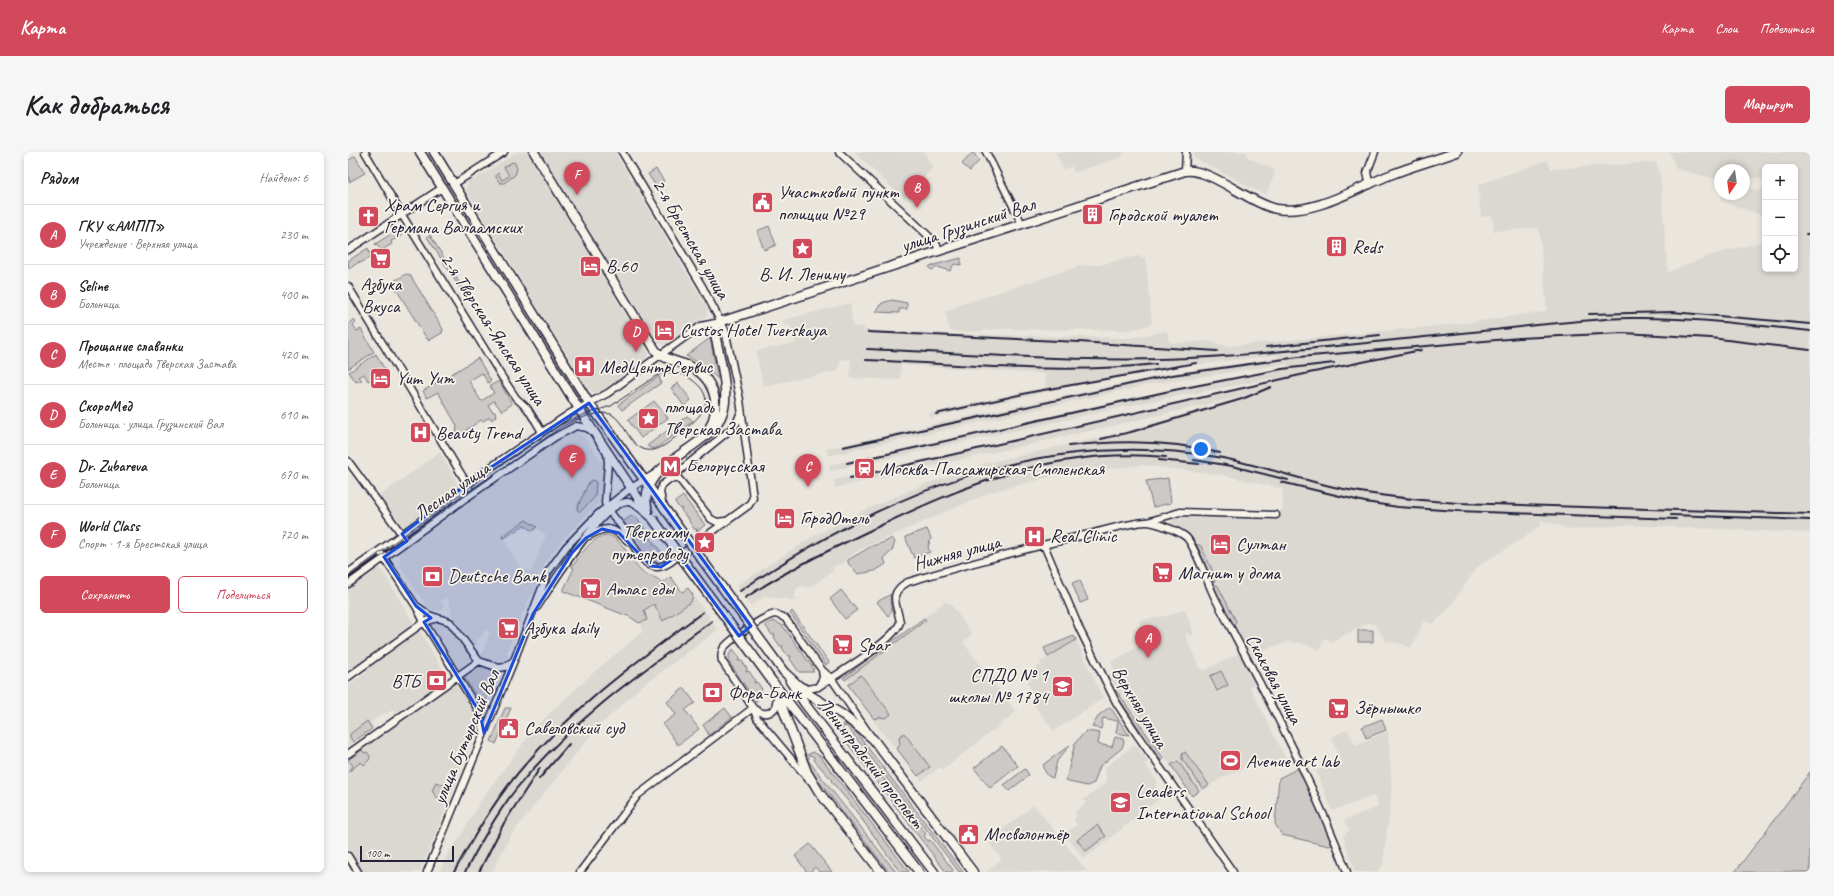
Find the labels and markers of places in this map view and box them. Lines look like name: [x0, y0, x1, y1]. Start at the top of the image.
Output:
pin: F: [564, 162, 590, 195]
pin: B: [904, 175, 930, 208]
place label: Участковый пункт полиции №29: [778, 180, 899, 226]
public building icon: Участковый пункт полиции №29: [749, 190, 775, 216]
place label: Храм Сергия и Германа Валаамских: [384, 193, 523, 239]
building icon: Городской туалет: [1079, 202, 1105, 228]
church icon: Храм Сергия и Германа Валаамских: [356, 203, 382, 229]
place label: Городской туалет: [1108, 203, 1219, 227]
building icon: Reds: [1323, 234, 1349, 260]
place label: Reds: [1352, 235, 1384, 259]
place icon: В. И. Ленину: [789, 236, 815, 262]
supermarket icon: Азбука Вкуса: [368, 246, 394, 272]
hotel icon: B.60: [578, 253, 604, 279]
place label: B.60: [606, 254, 638, 278]
place label: В. И. Ленину: [759, 262, 847, 286]
place label: Азбука Вкуса: [361, 272, 403, 318]
hotel icon: Custos Hotel Tverskaya: [651, 317, 677, 343]
place label: Custos Hotel Tverskaya: [680, 318, 828, 342]
pin: D: [623, 319, 649, 352]
hospital icon: МедЦентрСервис: [571, 354, 597, 380]
place label: МедЦентрСервис: [600, 355, 714, 379]
hotel icon: Yum Yum: [368, 365, 394, 391]
place label: Yum Yum: [396, 366, 455, 390]
place label: площадь Тверская Застава: [664, 395, 783, 441]
place icon: площадь Тверская Застава: [636, 405, 662, 431]
hospital icon: Beauty Trend: [407, 420, 433, 446]
place label: Beauty Trend: [436, 421, 524, 445]
pin: E: [559, 445, 585, 478]
metro station icon: Белорусская: [658, 453, 684, 479]
place label: Белорусская: [686, 454, 766, 478]
pin: C: [795, 454, 821, 487]
station icon: Москва-Пассажирская-Смоленская: [852, 456, 878, 482]
place label: Москва-Пассажирская-Смоленская: [880, 457, 1106, 481]
hotel icon: ГородОтель: [771, 505, 797, 531]
place label: ГородОтель: [800, 506, 870, 530]
place label: Тверскому путепроводу: [611, 520, 690, 566]
hospital icon: Real Clinic: [1022, 523, 1048, 549]
place label: Real Clinic: [1050, 524, 1118, 548]
place icon: Тверскому путепроводу: [691, 530, 717, 556]
hotel icon: Султан: [1208, 531, 1234, 557]
place label: Султан: [1236, 532, 1286, 556]
supermarket icon: Магнит у дома: [1150, 560, 1176, 586]
place label: Магнит у дома: [1178, 561, 1281, 585]
bank icon: Deutsche Bank: [420, 563, 446, 589]
place label: Deutsche Bank: [448, 564, 548, 588]
supermarket icon: Атлас еды: [578, 576, 604, 602]
place label: Атлас еды: [606, 577, 676, 601]
supermarket icon: Азбука daily: [495, 615, 521, 641]
place label: Азбука daily: [524, 616, 600, 640]
pin: A: [1135, 625, 1161, 658]
supermarket icon: Spar: [829, 632, 855, 658]
place label: Spar: [858, 633, 891, 657]
place label: СПДО № 1 школы № 1784: [948, 663, 1050, 709]
bank icon: ВТБ: [423, 668, 449, 694]
place label: ВТБ: [392, 669, 423, 693]
school or university icon: СПДО № 1 школы № 1784: [1050, 673, 1076, 699]
bank icon: Фора-Банк: [699, 680, 725, 706]
place label: Фора-Банк: [728, 681, 803, 705]
supermarket icon: Зёрнышко: [1325, 695, 1351, 721]
place label: Зёрнышко: [1354, 696, 1421, 720]
public building icon: Савеловский cуд: [495, 715, 521, 741]
place label: Савеловский cуд: [524, 716, 626, 740]
sports icon: Avenue art lab: [1217, 748, 1243, 774]
place label: Avenue art lab: [1246, 749, 1341, 773]
place label: Leaders International School: [1136, 779, 1273, 825]
school or university icon: Leaders International School: [1107, 789, 1133, 815]
public building icon: Мосволонтёр: [955, 821, 981, 847]
place label: Мосволонтёр: [984, 822, 1069, 846]

